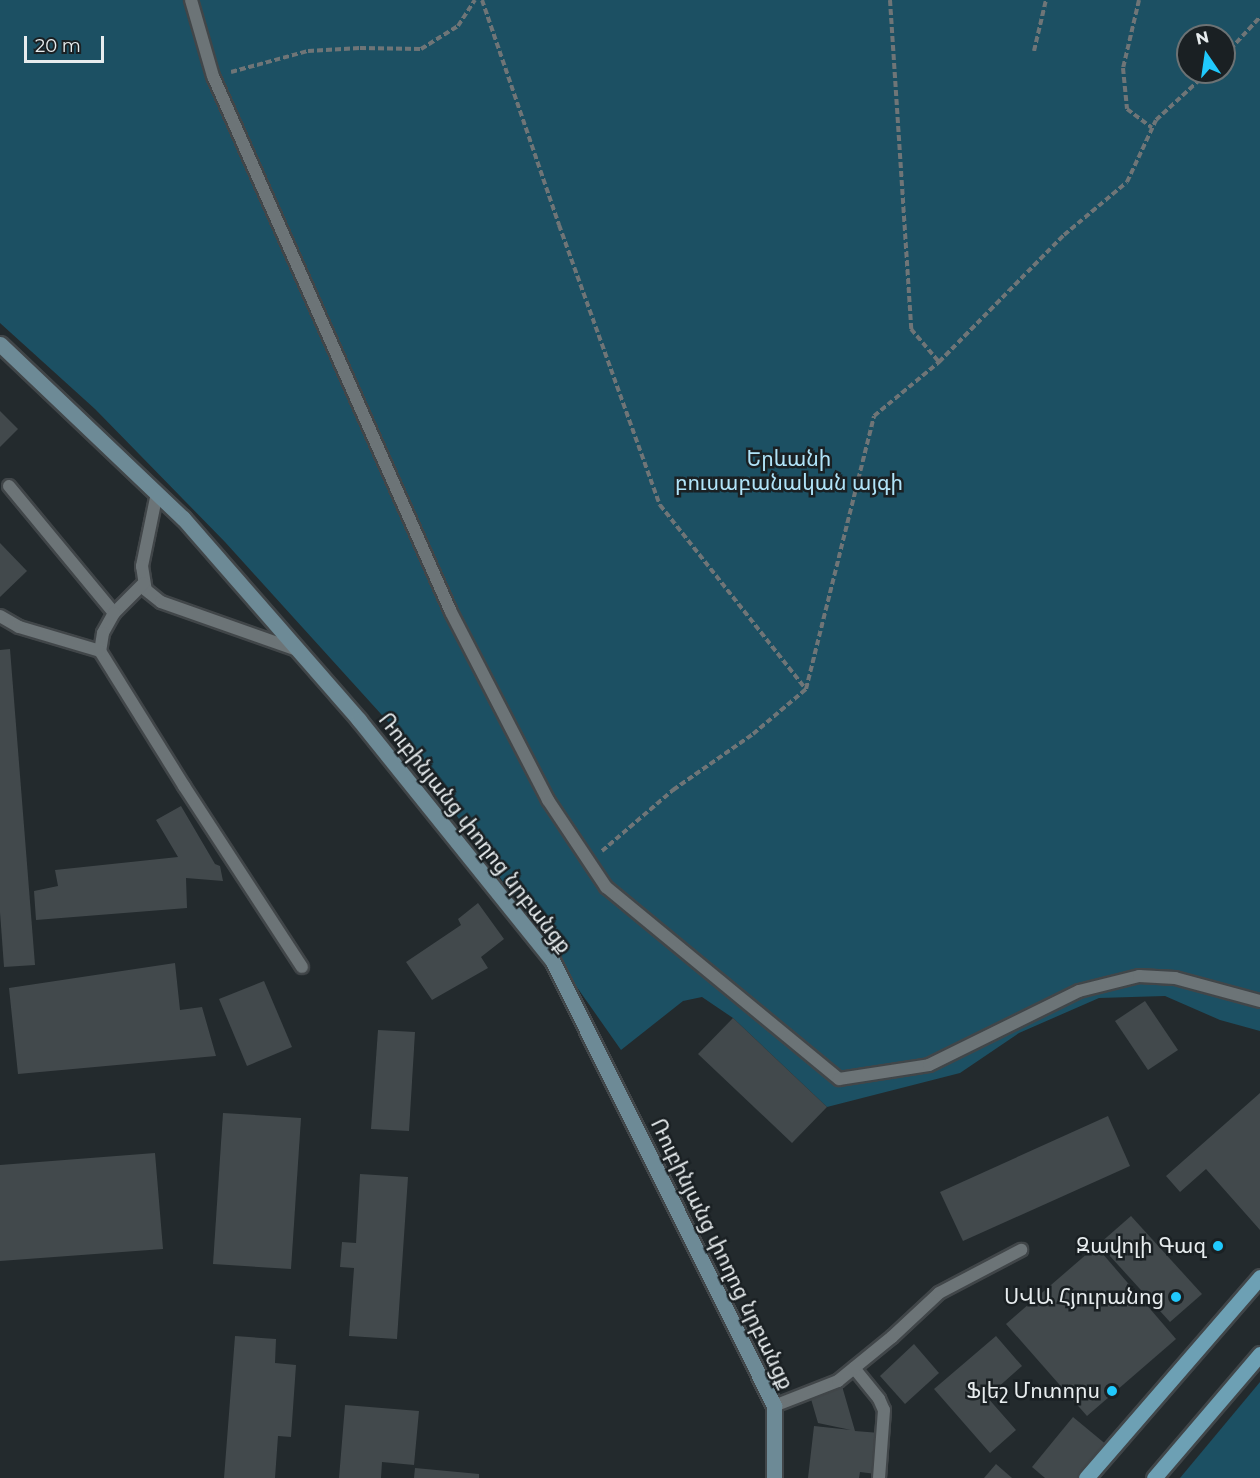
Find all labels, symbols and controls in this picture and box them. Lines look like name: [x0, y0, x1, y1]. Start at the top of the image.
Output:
scale bar: [27, 24, 106, 62]
north arrow: [1176, 24, 1236, 84]
text: N: [1194, 27, 1211, 49]
text: 20 m: [35, 35, 81, 57]
park label: Երևանի բուսաբանական այգի: [675, 446, 903, 496]
street label: Ռուբինյանց փողոց նրբանցք: [373, 708, 577, 958]
street label: Ռուբինյանց փողոց նրբանցք: [645, 1114, 799, 1394]
place label: Զավոլի Գազ: [1076, 1233, 1206, 1259]
marker: Զավոլի Գազ: [1211, 1239, 1225, 1253]
place label: ՍՎԱ Հյուրանոց: [1004, 1284, 1164, 1310]
marker: ՍՎԱ Հյուրանոց: [1169, 1290, 1183, 1304]
place label: Ֆլեշ Մոտորս: [966, 1378, 1100, 1404]
marker: Ֆլեշ Մոտորս: [1105, 1384, 1119, 1398]

